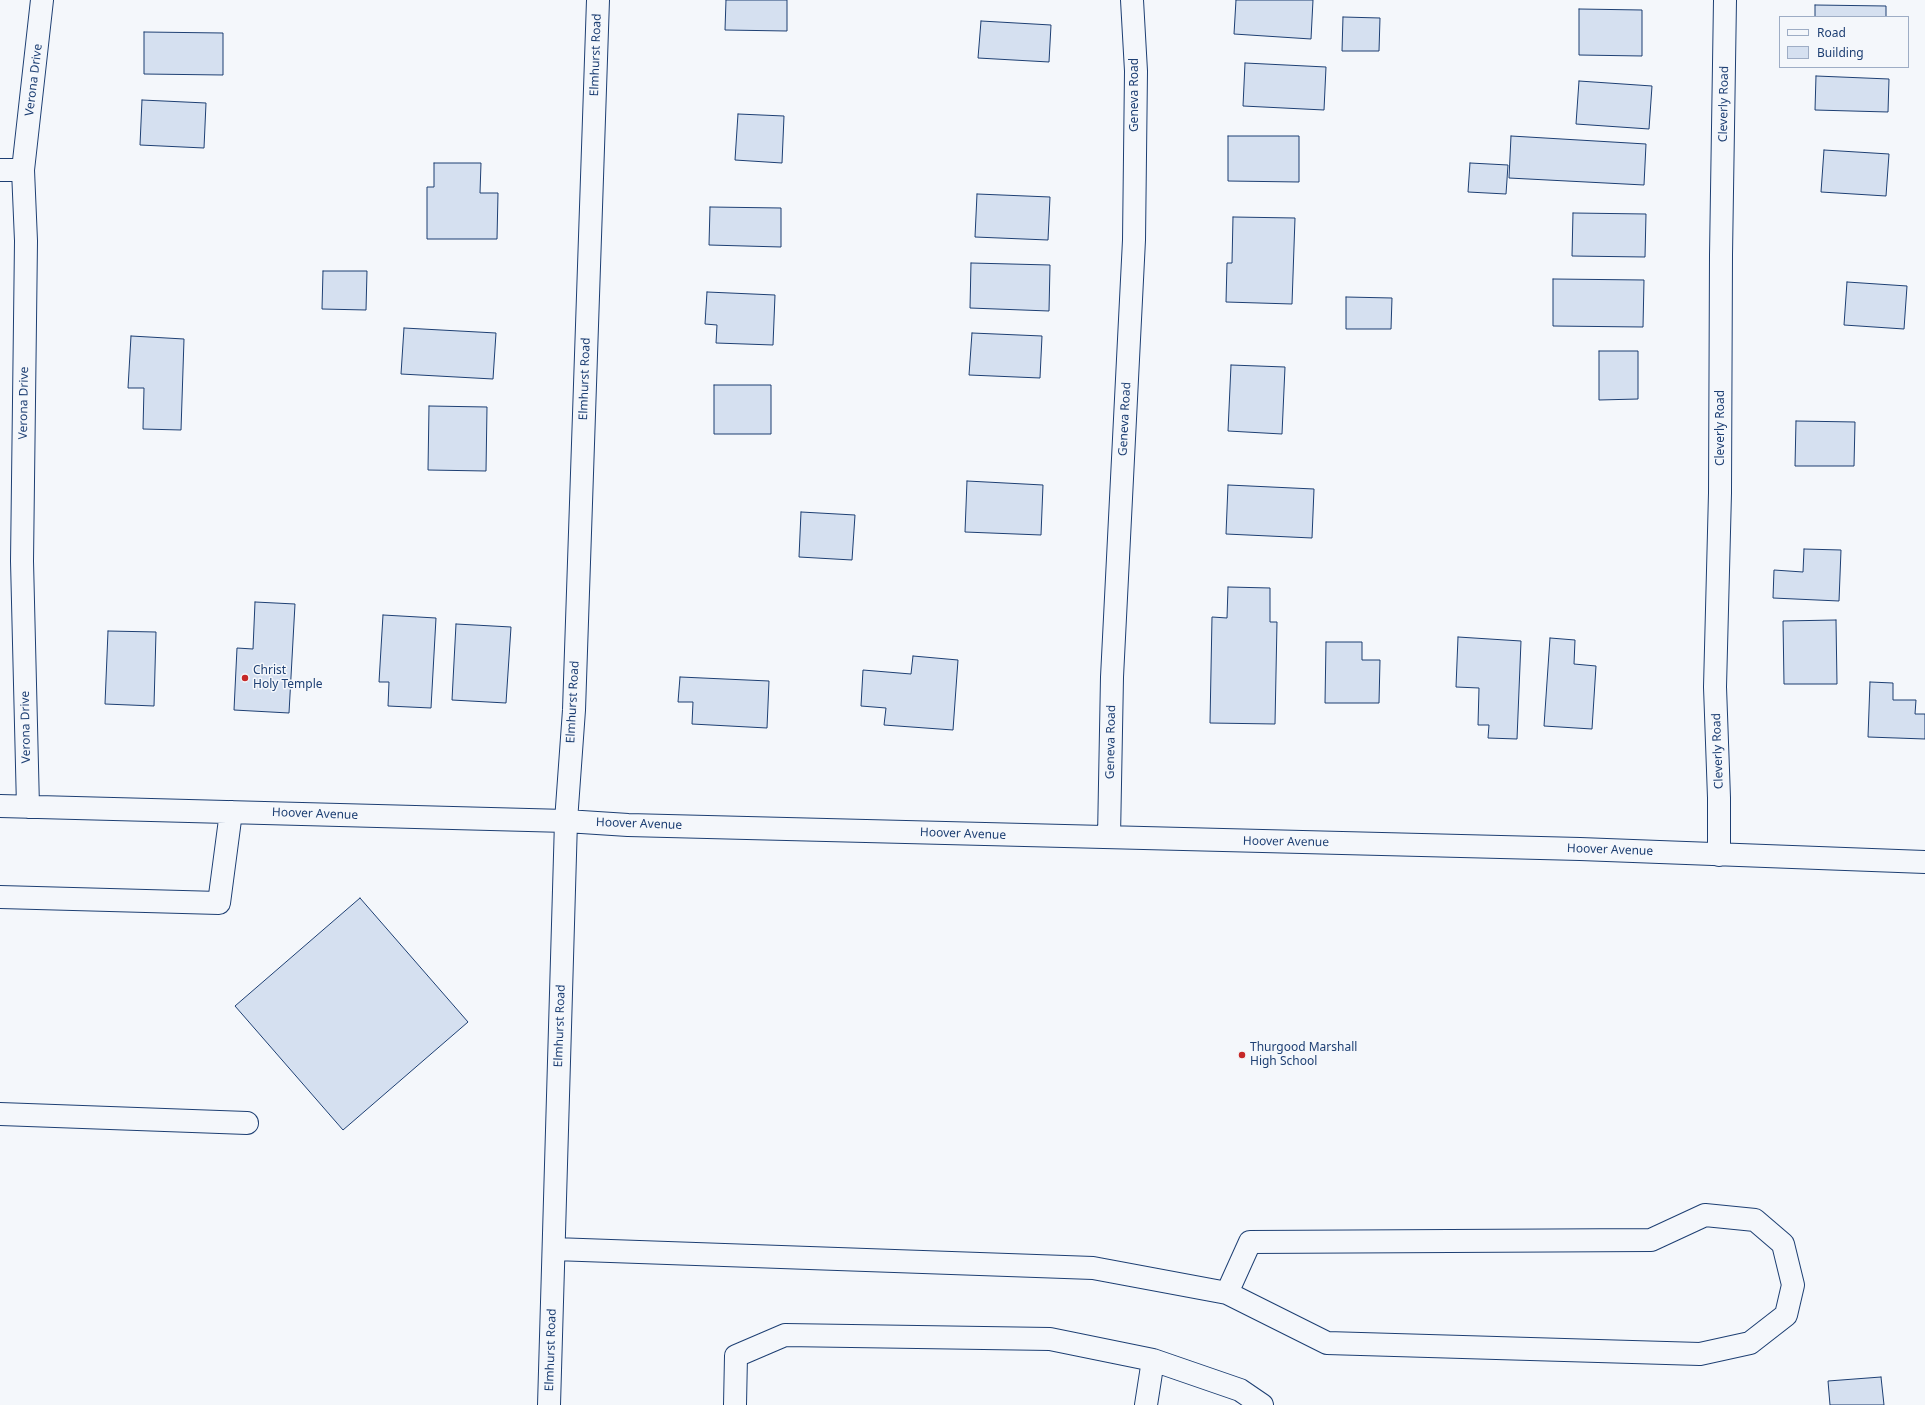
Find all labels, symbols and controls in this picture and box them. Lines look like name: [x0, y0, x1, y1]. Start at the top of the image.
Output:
street label: Elmhurst Road: [587, 13, 605, 97]
legend: [1779, 16, 1909, 68]
text: Road: [1817, 24, 1846, 41]
street label: Verona Drive: [22, 43, 46, 117]
text: Building: [1817, 44, 1864, 61]
street label: Geneva Road: [1128, 58, 1142, 132]
street label: Cleverly Road: [1716, 66, 1732, 142]
street label: Elmhurst Road: [576, 337, 594, 421]
street label: Verona Drive: [16, 367, 32, 439]
street label: Geneva Road: [1116, 382, 1134, 456]
street label: Cleverly Road: [1714, 390, 1728, 466]
street label: Elmhurst Road: [564, 660, 582, 744]
place label: Christ Holy Temple: [253, 664, 323, 692]
marker: Christ Holy Temple: [240, 673, 250, 683]
street label: Verona Drive: [18, 691, 34, 763]
street label: Geneva Road: [1103, 705, 1119, 779]
street label: Cleverly Road: [1709, 713, 1727, 789]
street label: Hoover Avenue: [272, 805, 358, 823]
street label: Hoover Avenue: [596, 815, 682, 833]
street label: Hoover Avenue: [920, 825, 1006, 843]
street label: Hoover Avenue: [1243, 834, 1329, 850]
street label: Hoover Avenue: [1567, 841, 1653, 859]
street label: Elmhurst Road: [551, 984, 569, 1068]
place label: Thurgood Marshall High School: [1250, 1041, 1357, 1069]
marker: Thurgood Marshall High School: [1237, 1050, 1247, 1060]
street label: Elmhurst Road: [542, 1308, 560, 1392]

